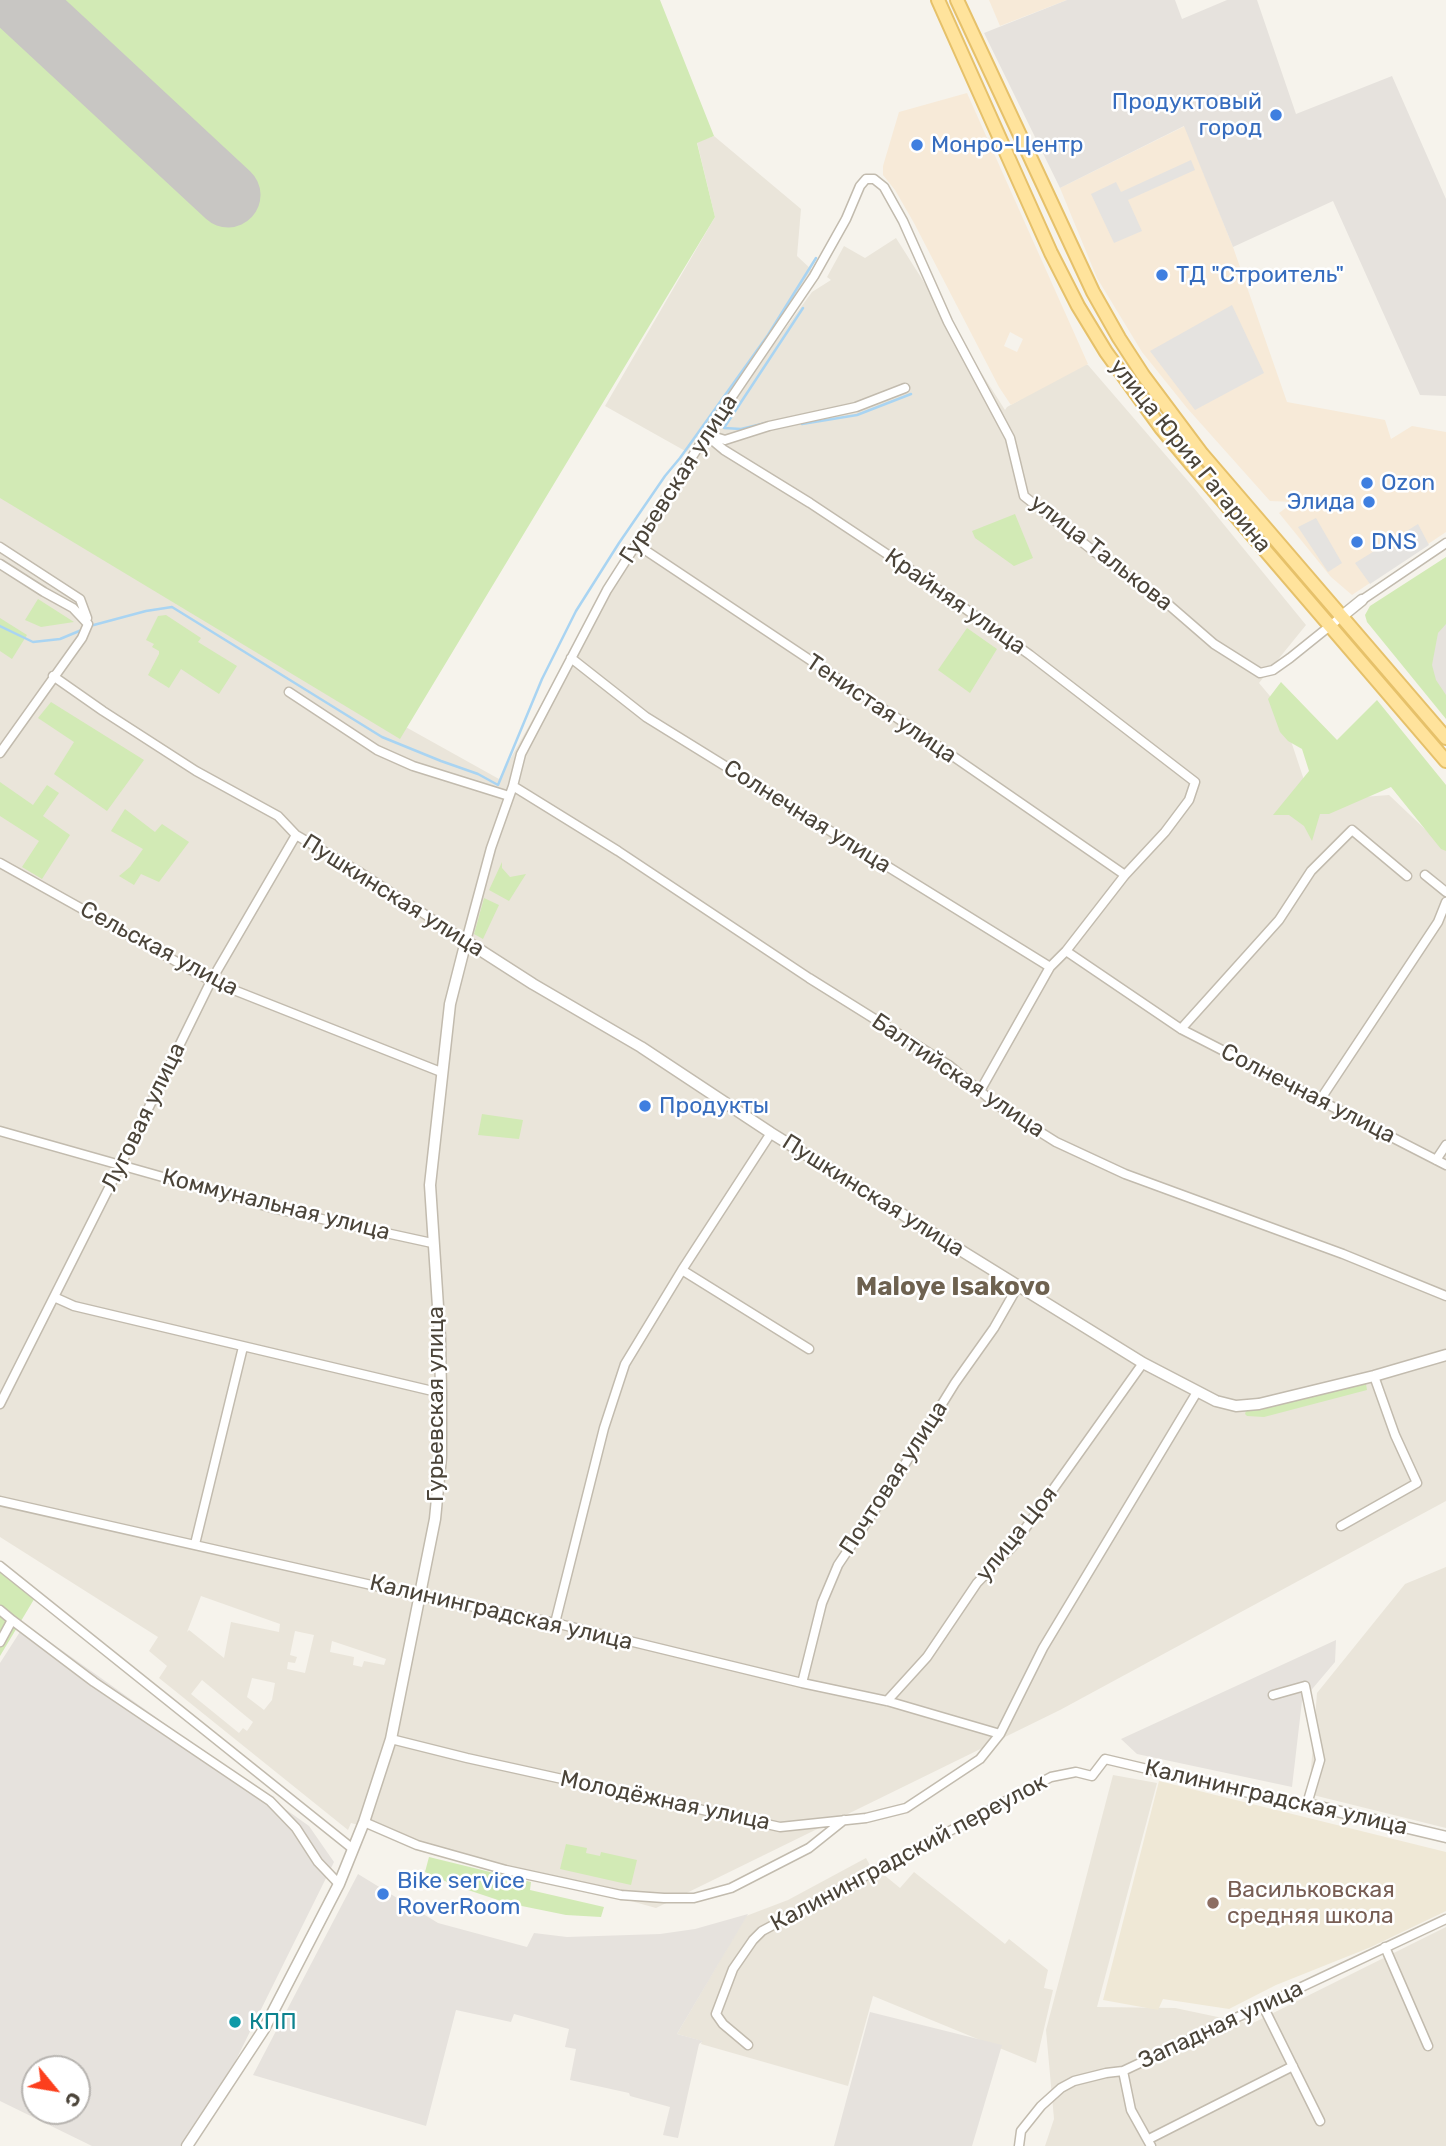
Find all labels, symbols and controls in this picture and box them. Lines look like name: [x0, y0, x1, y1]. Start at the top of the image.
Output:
place label: Продуктовый город: [1112, 88, 1262, 142]
marker: Продуктовый город: [1268, 107, 1284, 123]
place label: Монро-Центр: [931, 131, 1084, 159]
marker: Монро-Центр: [909, 137, 925, 153]
place label: ТД "Строитель": [1176, 261, 1344, 289]
marker: ТД "Строитель": [1154, 267, 1170, 283]
street label: улица Юрия Гагарина: [1103, 354, 1277, 558]
street label: Гурьевская улица: [614, 389, 744, 569]
place label: Ozon: [1381, 469, 1435, 497]
marker: Ozon: [1359, 475, 1375, 491]
place label: Элида: [1287, 488, 1355, 516]
street label: улица Талькова: [1024, 489, 1178, 617]
marker: Элида: [1361, 494, 1377, 510]
place label: DNS: [1371, 528, 1417, 556]
marker: DNS: [1349, 534, 1365, 550]
street label: Крайняя улица: [879, 543, 1031, 661]
street label: Тенистая улица: [800, 648, 962, 770]
street label: Солнечная улица: [718, 754, 896, 880]
street label: Пушкинская улица: [297, 829, 489, 963]
street label: Сельская улица: [75, 896, 243, 1002]
street label: Балтийская улица: [866, 1008, 1050, 1144]
street label: Луговая улица: [96, 1038, 192, 1196]
street label: Солнечная улица: [1216, 1038, 1400, 1150]
place label: Продукты: [659, 1092, 769, 1120]
marker: Продукты: [637, 1098, 653, 1114]
street label: Пушкинская улица: [777, 1129, 969, 1263]
street label: Коммунальная улица: [159, 1163, 393, 1247]
district label: Maloye Isakovo: [856, 1271, 1050, 1303]
street label: Гурьевская улица: [422, 1306, 450, 1502]
street label: Почтовая улица: [834, 1396, 954, 1560]
street label: улица Цоя: [970, 1481, 1064, 1587]
street label: Калининградская улица: [367, 1569, 635, 1657]
street label: Калининградская улица: [1142, 1754, 1410, 1842]
street label: Молодёжная улица: [558, 1765, 772, 1837]
street label: Калининградский переулок: [766, 1768, 1052, 1938]
place label: Bike service RoverRoom: [397, 1867, 525, 1921]
place label: Васильковская средняя школа: [1227, 1876, 1395, 1930]
marker: Bike service RoverRoom: [375, 1886, 391, 1902]
marker: Васильковская средняя школа: [1205, 1895, 1221, 1911]
street label: Западная улица: [1134, 1975, 1308, 2075]
place label: КПП: [249, 2008, 297, 2036]
marker: КПП: [227, 2014, 243, 2030]
north arrow: [21, 2055, 91, 2125]
text: С: [60, 2088, 86, 2111]

